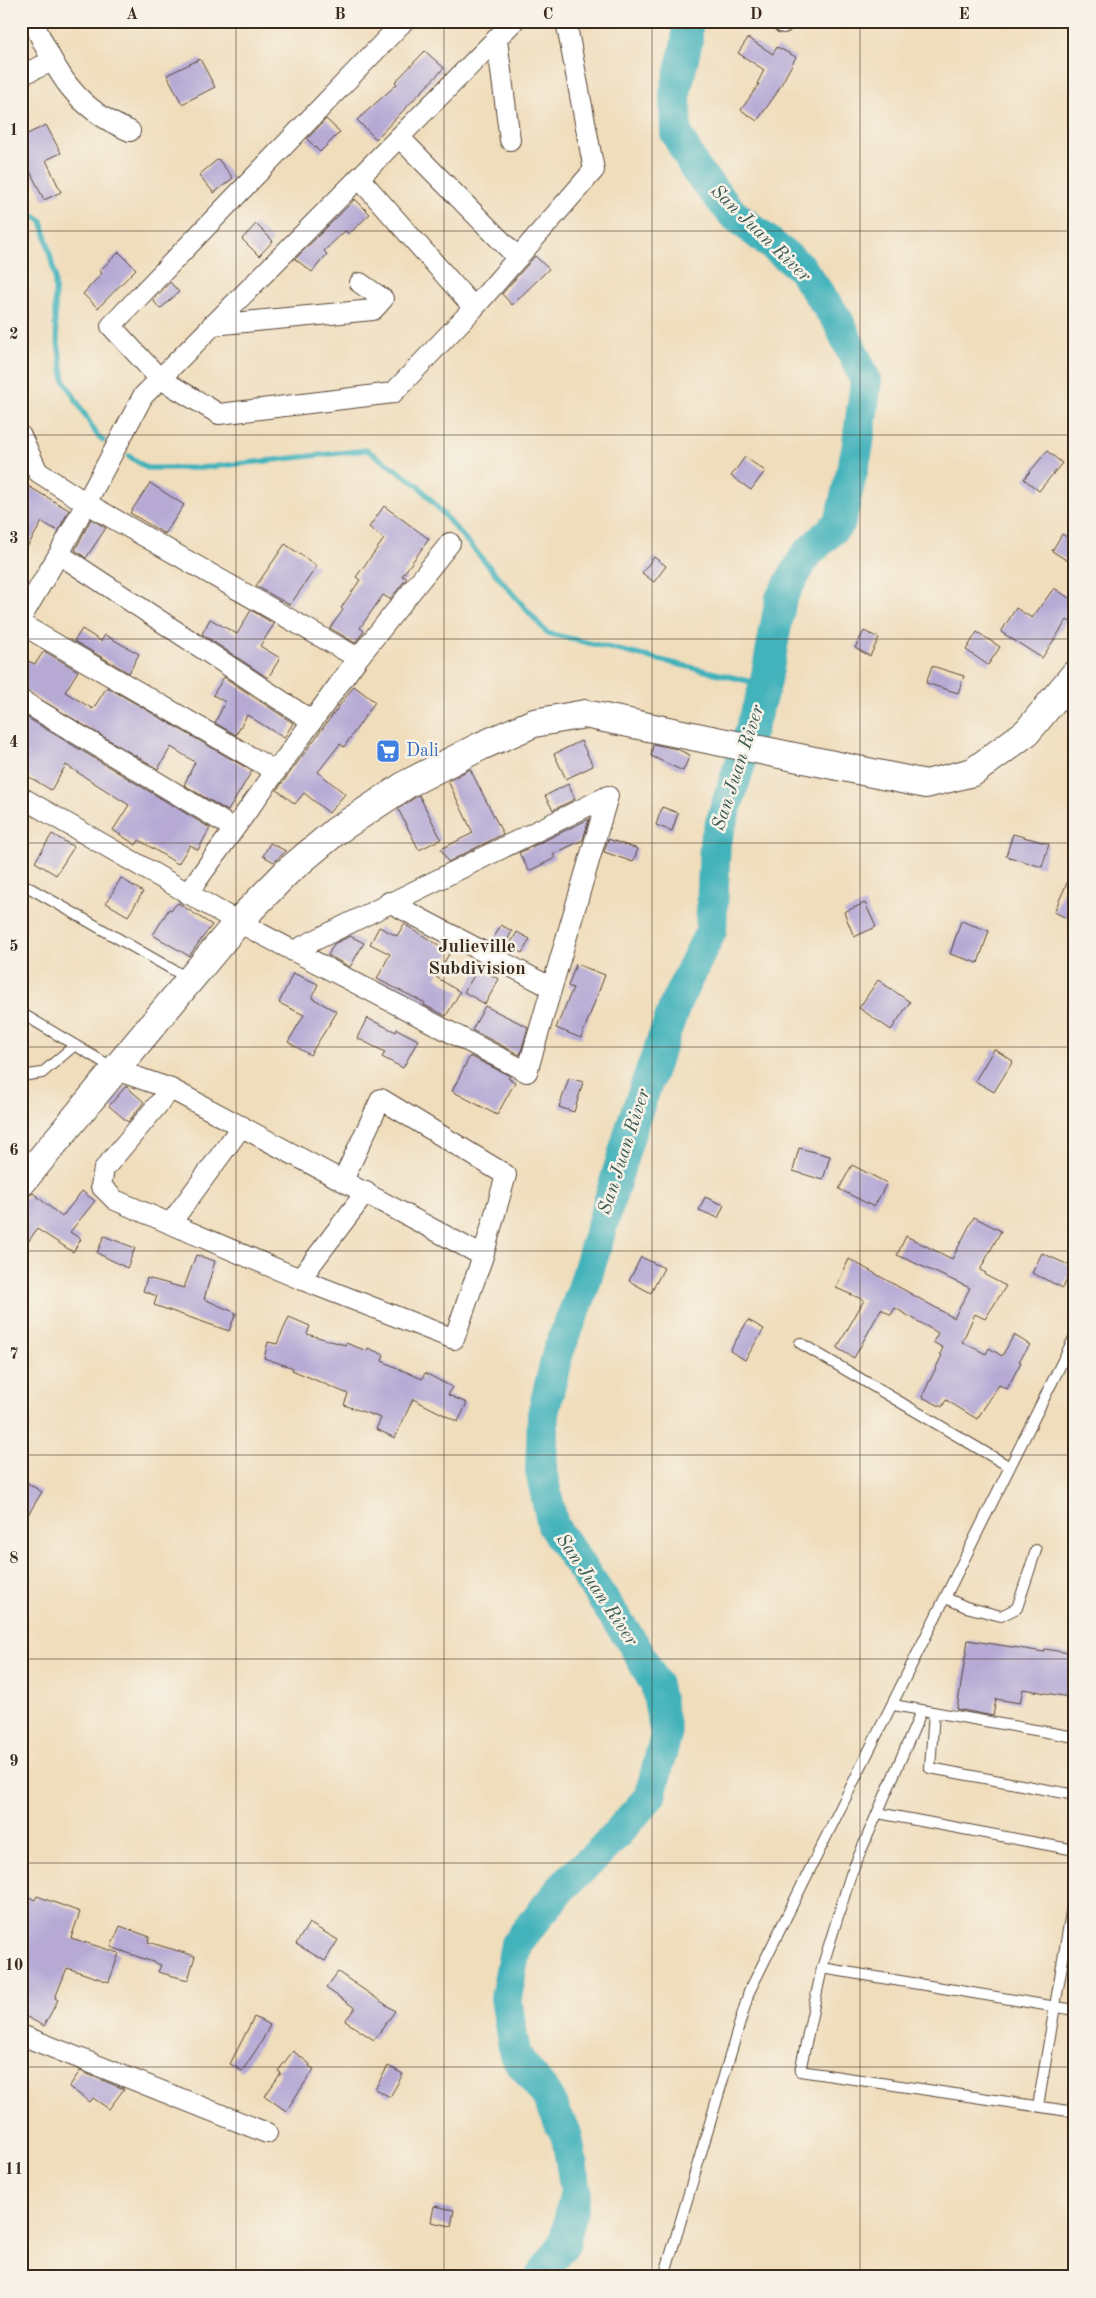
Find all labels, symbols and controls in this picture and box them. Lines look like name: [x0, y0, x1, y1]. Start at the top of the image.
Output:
text: A: [126, 7, 138, 23]
text: B: [334, 7, 346, 23]
text: C: [543, 7, 553, 23]
text: D: [750, 7, 762, 23]
text: E: [958, 7, 970, 23]
text: 1: [9, 123, 19, 139]
water label: San Juan River: [706, 182, 814, 287]
text: 2: [9, 327, 19, 343]
text: 3: [9, 531, 19, 547]
water label: San Juan River: [710, 702, 768, 833]
text: 4: [9, 735, 19, 751]
supermarket icon: Dali: [375, 738, 401, 764]
place label: Dali: [406, 742, 439, 760]
district label: Julieville Subdivision: [428, 938, 526, 979]
text: 5: [9, 939, 19, 955]
water label: San Juan River: [596, 1086, 654, 1217]
text: 6: [9, 1143, 19, 1159]
text: 7: [9, 1347, 19, 1363]
water label: San Juan River: [552, 1531, 641, 1650]
text: 8: [9, 1551, 19, 1567]
text: 9: [9, 1754, 19, 1770]
text: 10: [5, 1958, 23, 1974]
text: 11: [5, 2162, 23, 2178]

